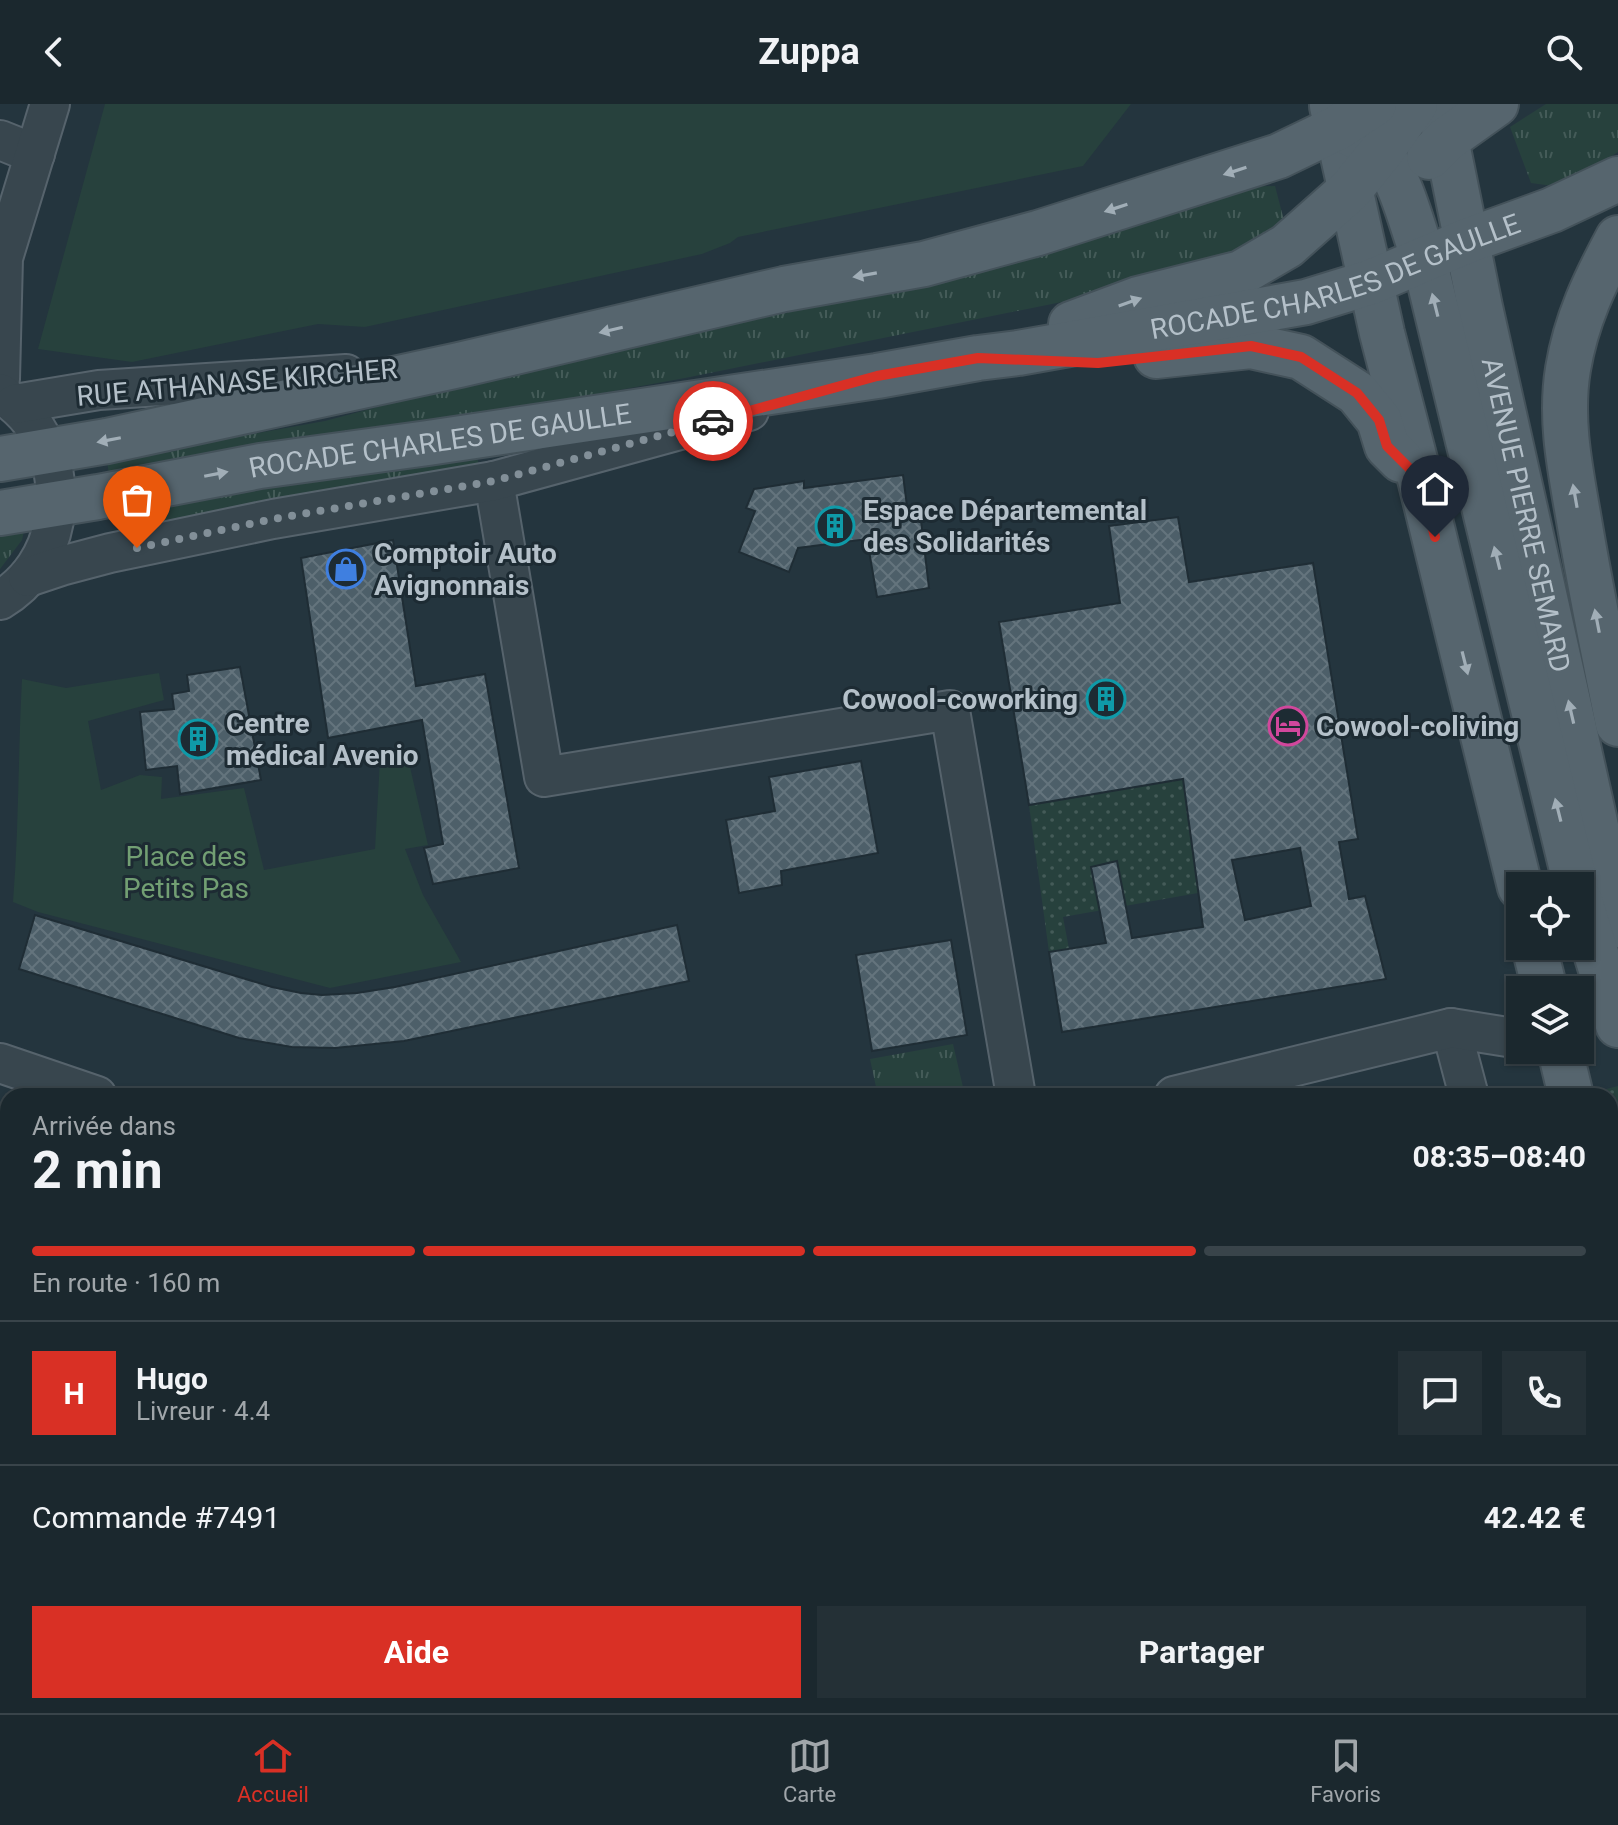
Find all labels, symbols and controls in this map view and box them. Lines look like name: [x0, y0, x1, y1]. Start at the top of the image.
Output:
icon: back: [32, 30, 76, 74]
icon: search: [1542, 30, 1586, 74]
text: Zuppa: [758, 31, 860, 73]
one-way arrow: [1222, 165, 1246, 177]
one-way arrow: [1104, 203, 1128, 215]
street label: ROCADE CHARLES DE GAULLE: [1148, 207, 1525, 346]
one-way arrow: [852, 269, 877, 281]
one-way arrow: [1428, 292, 1440, 317]
one-way arrow: [1119, 295, 1143, 307]
one-way arrow: [598, 324, 623, 336]
street label: RUE ATHANASE KIRCHER: [75, 352, 399, 413]
street label: AVENUE PIERRE SEMARD: [1475, 354, 1577, 675]
courier: [673, 381, 753, 461]
street label: ROCADE CHARLES DE GAULLE: [246, 397, 633, 485]
icon: car: [691, 399, 735, 443]
one-way arrow: [96, 434, 121, 447]
pin: [1401, 455, 1469, 537]
pin: [103, 466, 171, 548]
icon: home: [1413, 467, 1457, 511]
one-way arrow: [204, 468, 229, 480]
icon: bag: [115, 478, 159, 522]
one-way arrow: [1568, 483, 1580, 508]
place label: Espace Départemental des Solidarités: [863, 494, 1147, 559]
building icon: Espace Départemental des Solidarités: [814, 505, 856, 547]
place label: Comptoir Auto Avignonnais: [374, 537, 557, 602]
one-way arrow: [1490, 545, 1502, 570]
shop icon: Comptoir Auto Avignonnais: [325, 548, 367, 590]
one-way arrow: [1591, 608, 1603, 633]
one-way arrow: [1460, 651, 1472, 676]
building icon: Cowool-coworking: [1085, 678, 1127, 720]
place label: Cowool-coworking: [842, 683, 1078, 716]
one-way arrow: [1564, 700, 1577, 725]
hotel icon: Cowool-coliving: [1267, 705, 1309, 747]
place label: Centre médical Avenio: [226, 707, 419, 772]
place label: Cowool-coliving: [1316, 710, 1519, 743]
building icon: Centre médical Avenio: [177, 718, 219, 760]
one-way arrow: [1551, 798, 1564, 823]
park label: Place des Petits Pas: [123, 840, 249, 905]
map controls: [1506, 872, 1594, 1064]
button: locate: [1506, 872, 1594, 960]
button: layers: [1506, 976, 1594, 1064]
text: Arrivée dans: [32, 1111, 176, 1141]
text: 08:35–08:40: [1412, 1139, 1586, 1174]
text: 2 min: [32, 1140, 163, 1201]
text: En route · 160 m: [32, 1268, 220, 1298]
button: chat: [1398, 1351, 1482, 1435]
button: phone: [1502, 1351, 1586, 1435]
text: Hugo: [136, 1361, 208, 1396]
text: H: [63, 1376, 85, 1411]
text: Livreur · 4.4: [136, 1396, 270, 1426]
text: Commande #7491: [32, 1500, 280, 1535]
text: 42.42 €: [1484, 1500, 1586, 1535]
button: Aide: [32, 1606, 801, 1698]
button: Partager: [817, 1606, 1586, 1698]
tab: Accueil: [237, 1734, 309, 1807]
tab: Carte: [783, 1734, 836, 1807]
tab: Favoris: [1310, 1734, 1381, 1807]

